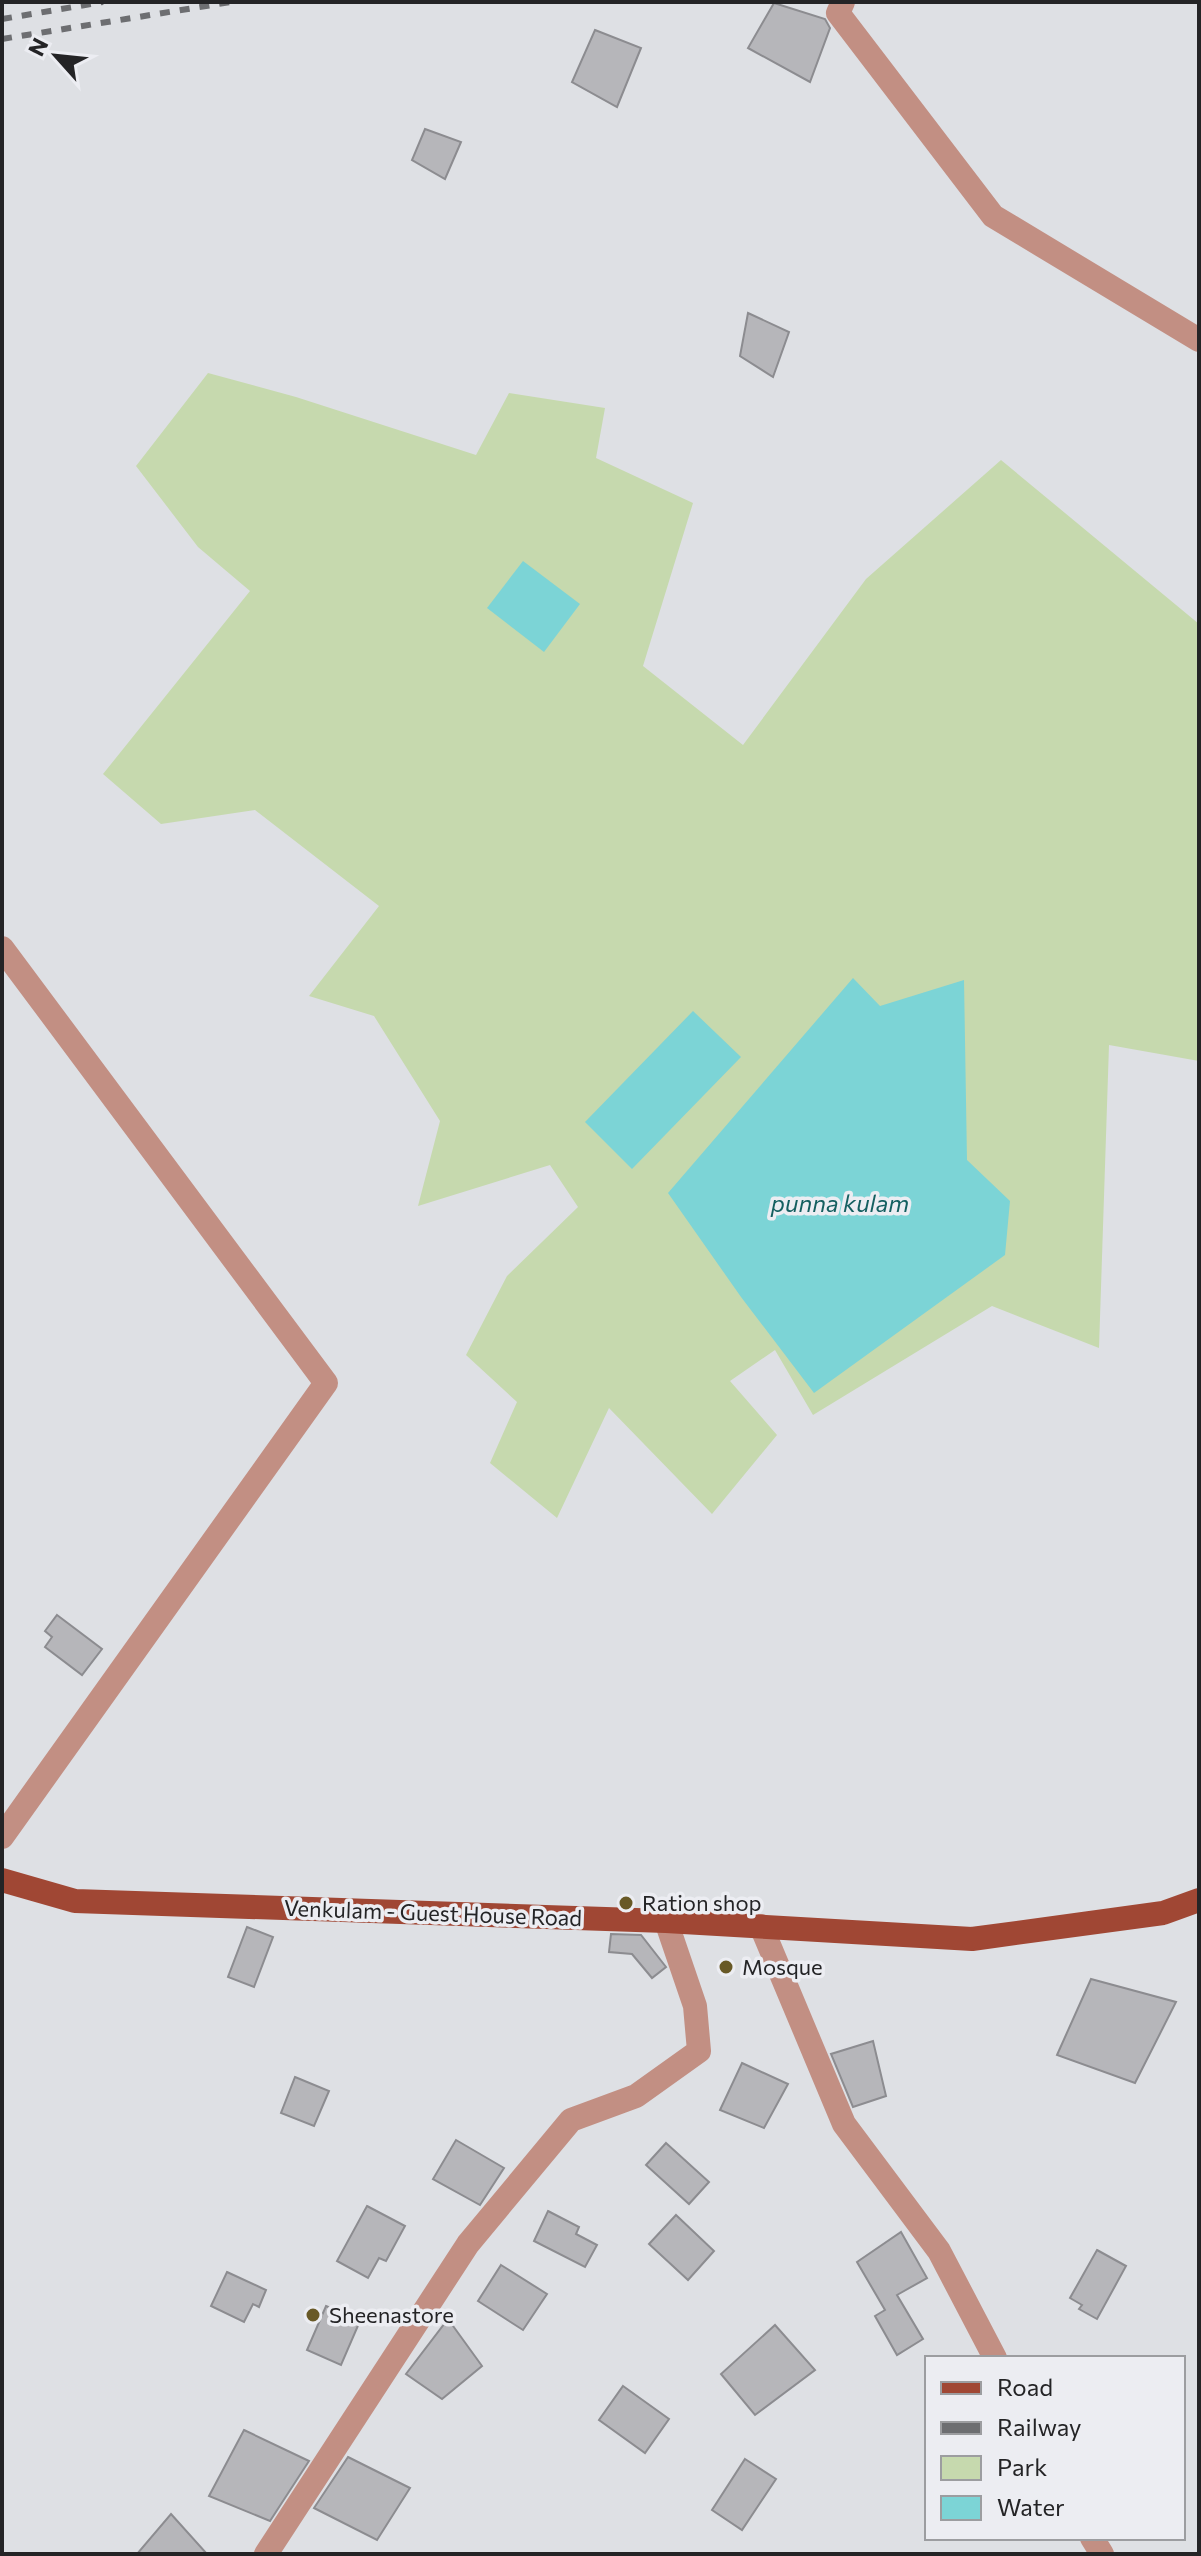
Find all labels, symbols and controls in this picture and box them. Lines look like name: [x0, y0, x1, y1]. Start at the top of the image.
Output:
north arrow: [16, 16, 96, 96]
text: N: [22, 33, 54, 60]
water label: punna kulam: [770, 1188, 909, 1217]
place label: Ration shop: [642, 1889, 762, 1916]
street label: Venkulam - Guest House Road: [283, 1894, 583, 1931]
marker: Ration shop: [617, 1894, 635, 1912]
place label: Mosque: [742, 1953, 823, 1980]
marker: Mosque: [717, 1958, 735, 1976]
place label: Sheenastore: [329, 2301, 454, 2328]
marker: Sheenastore: [304, 2306, 322, 2324]
legend: [925, 2356, 1185, 2540]
text: Road: [997, 2372, 1053, 2401]
text: Railway: [997, 2412, 1082, 2441]
text: Park: [997, 2452, 1047, 2481]
text: Water: [997, 2492, 1065, 2521]

